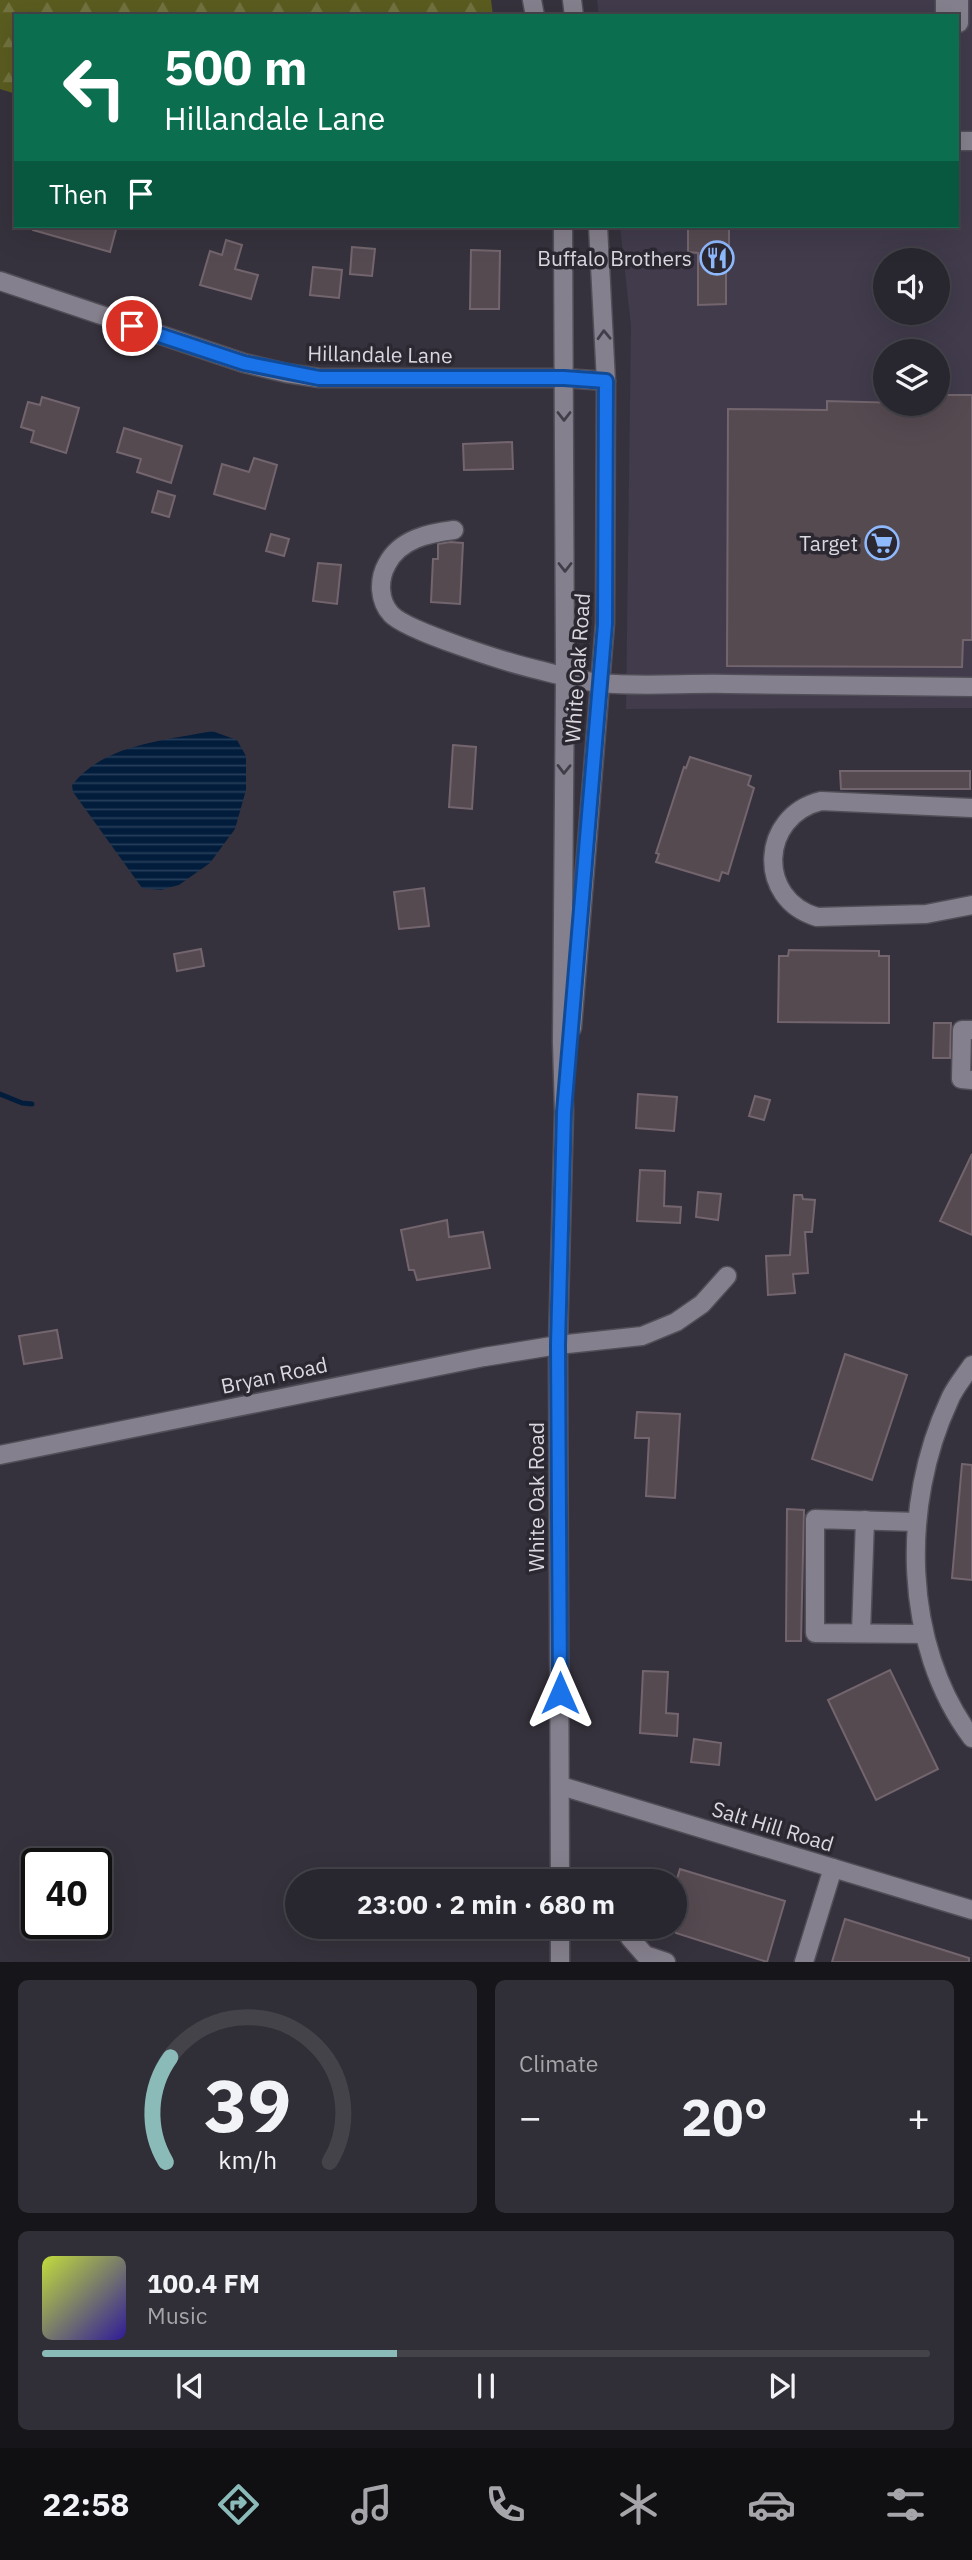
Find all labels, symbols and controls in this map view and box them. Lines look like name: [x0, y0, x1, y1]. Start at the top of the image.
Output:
text: 500 m: [164, 35, 308, 98]
icon: left: [49, 42, 140, 133]
text: Hillandale Lane: [164, 97, 385, 139]
icon: arrive: [122, 175, 160, 213]
text: Then: [49, 177, 108, 211]
restaurant icon: Buffalo Brothers: [698, 239, 736, 277]
place label: Buffalo Brothers: [537, 244, 692, 272]
map controls: [873, 248, 950, 416]
button: sound: [873, 248, 950, 325]
pin: [102, 296, 162, 356]
icon: arrive: [113, 307, 151, 345]
one-way arrow: [596, 329, 611, 340]
street label: Hillandale Lane: [307, 339, 453, 369]
button: layers: [873, 339, 950, 416]
one-way arrow: [556, 412, 572, 422]
supermarket icon: Target: [863, 524, 901, 562]
place label: Target: [799, 529, 858, 557]
one-way arrow: [557, 562, 573, 572]
street label: White Oak Road: [558, 592, 596, 744]
one-way arrow: [557, 764, 572, 775]
street label: Bryan Road: [218, 1350, 330, 1400]
street label: White Oak Road: [522, 1422, 550, 1572]
position arrow: [523, 1656, 597, 1730]
street label: Salt Hill Road: [709, 1794, 837, 1858]
speed limit sign: 40: [21, 1848, 112, 1939]
text: 23:00 · 2 min · 680 m: [357, 1887, 615, 1921]
text: Climate: [519, 2048, 598, 2078]
text: 39: [204, 2058, 291, 2153]
text: 20°: [681, 2083, 768, 2150]
text: −: [519, 2092, 542, 2141]
text: +: [907, 2092, 930, 2141]
text: km/h: [218, 2143, 277, 2176]
text: 100.4 FM: [147, 2266, 260, 2300]
text: Music: [147, 2300, 207, 2330]
icon: previous: [171, 2367, 209, 2405]
icon: pause: [467, 2367, 505, 2405]
icon: next: [763, 2367, 801, 2405]
icon: directions: [214, 2480, 263, 2529]
icon: music: [347, 2480, 396, 2529]
icon: phone: [481, 2480, 530, 2529]
icon: climate: [614, 2480, 663, 2529]
icon: car: [747, 2480, 796, 2529]
icon: filters: [881, 2480, 930, 2529]
text: 22:58: [42, 2483, 130, 2525]

